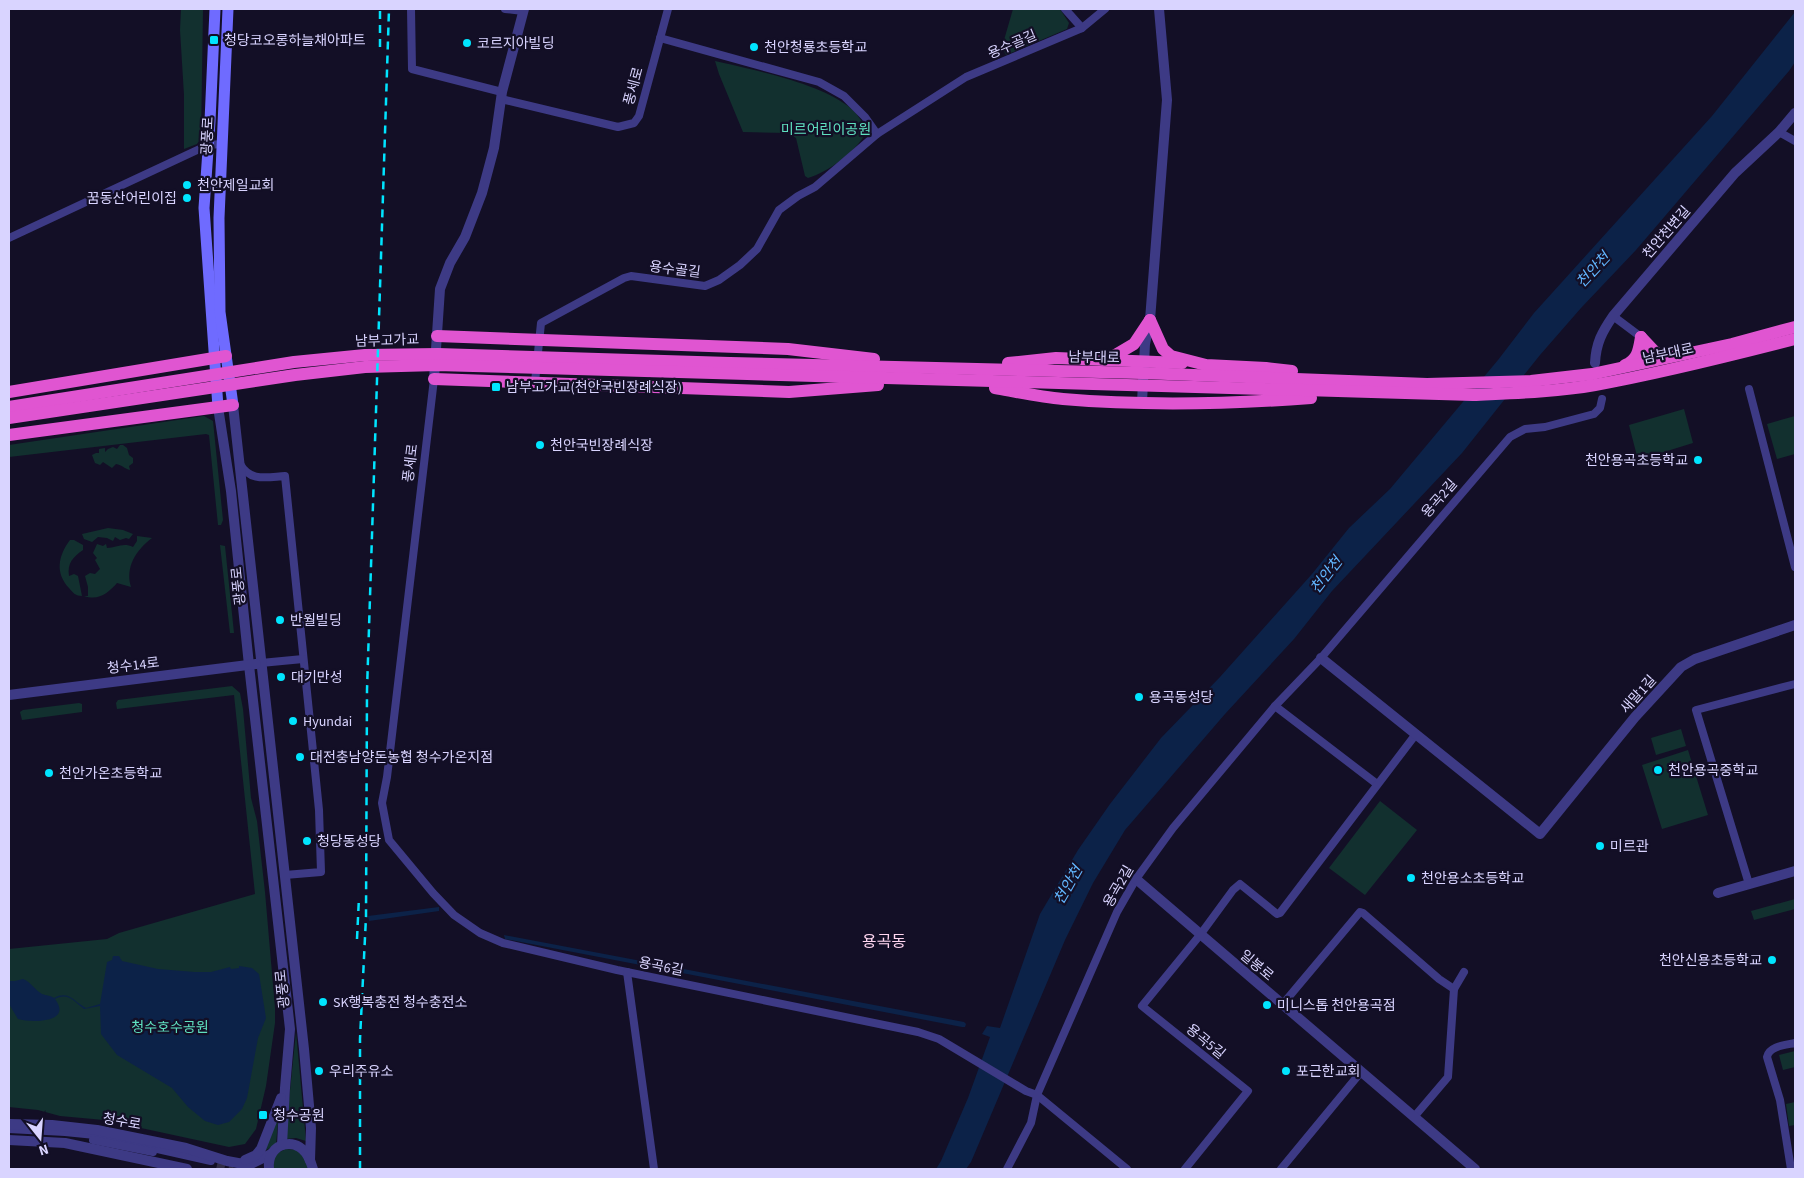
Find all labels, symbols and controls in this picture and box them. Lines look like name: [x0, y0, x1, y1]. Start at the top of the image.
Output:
street label: 용수골길: [985, 26, 1040, 64]
place label: 청당코오롱하늘채아파트: [224, 31, 366, 51]
marker: 청당코오롱하늘채아파트: [208, 34, 220, 46]
place label: 코르지아빌딩: [477, 34, 554, 54]
marker: 코르지아빌딩: [461, 37, 473, 49]
place label: 천안청룡초등학교: [764, 38, 867, 58]
marker: 천안청룡초등학교: [748, 41, 760, 53]
street label: 풍세로: [619, 65, 649, 108]
street label: 광풍로: [197, 116, 219, 156]
park label: 미르어린이공원: [781, 120, 871, 140]
place label: 천안제일교회: [197, 176, 274, 196]
marker: 천안제일교회: [181, 179, 193, 191]
place label: 꿈동산어린이집: [87, 189, 177, 209]
marker: 꿈동산어린이집: [181, 192, 193, 204]
street label: 천안천변길: [1638, 202, 1695, 264]
water label: 천안천: [1572, 246, 1617, 293]
street label: 용수골길: [648, 257, 702, 283]
street label: 남부고가교: [355, 330, 420, 352]
street label: 남부대로: [1641, 339, 1696, 369]
street label: 남부대로: [1068, 348, 1120, 368]
place label: 남부고가교(천안국빈장례식장): [506, 378, 682, 398]
marker: 남부고가교(천안국빈장례식장): [490, 381, 502, 393]
place label: 천안국빈장례식장: [550, 436, 653, 456]
marker: 천안국빈장례식장: [534, 439, 546, 451]
street label: 풍세로: [399, 443, 423, 484]
place label: 천안용곡초등학교: [1585, 451, 1688, 471]
marker: 천안용곡초등학교: [1692, 454, 1704, 466]
street label: 용곡2길: [1417, 475, 1462, 522]
water label: 천안천: [1305, 551, 1349, 598]
street label: 광풍로: [227, 566, 251, 606]
place label: 반월빌딩: [290, 611, 342, 631]
marker: 반월빌딩: [274, 614, 286, 626]
street label: 청수14로: [106, 653, 161, 679]
place label: 대기만성: [291, 668, 343, 688]
marker: 대기만성: [275, 671, 287, 683]
street label: 새말1길: [1616, 671, 1661, 718]
place label: 용곡동성당: [1149, 688, 1214, 708]
marker: 용곡동성당: [1133, 691, 1145, 703]
place label: Hyundai: [303, 712, 352, 732]
marker: Hyundai: [287, 715, 299, 727]
place label: 대전충남양돈농협 청수가온지점: [310, 748, 493, 768]
marker: 대전충남양돈농협 청수가온지점: [294, 751, 306, 763]
place label: 천안용곡중학교: [1668, 761, 1758, 781]
place label: 천안가온초등학교: [59, 764, 162, 784]
marker: 천안용곡중학교: [1652, 764, 1664, 776]
marker: 천안가온초등학교: [43, 767, 55, 779]
place label: 청당동성당: [317, 832, 382, 852]
marker: 청당동성당: [301, 835, 313, 847]
place label: 미르관: [1610, 837, 1649, 857]
marker: 미르관: [1594, 840, 1606, 852]
water label: 천안천: [1049, 860, 1089, 908]
street label: 용곡2길: [1099, 862, 1139, 911]
place label: 천안용소초등학교: [1421, 869, 1524, 889]
marker: 천안용소초등학교: [1405, 872, 1417, 884]
district label: 용곡동: [862, 931, 906, 953]
street label: 일봉로: [1235, 946, 1278, 986]
place label: 천안신용초등학교: [1659, 951, 1762, 971]
street label: 용곡6길: [637, 953, 685, 981]
marker: 천안신용초등학교: [1766, 954, 1778, 966]
street label: 광풍로: [271, 969, 295, 1009]
place label: SK행복충전 청수충전소: [333, 993, 467, 1013]
marker: SK행복충전 청수충전소: [317, 996, 329, 1008]
place label: 미니스톱 천안용곡점: [1277, 996, 1396, 1016]
marker: 미니스톱 천안용곡점: [1261, 999, 1273, 1011]
park label: 청수호수공원: [131, 1018, 209, 1038]
street label: 용곡5길: [1181, 1020, 1229, 1064]
place label: 우리주유소: [329, 1062, 394, 1082]
place label: 포근한교회: [1296, 1062, 1360, 1082]
marker: 우리주유소: [313, 1065, 325, 1077]
marker: 포근한교회: [1280, 1065, 1292, 1077]
place label: 청수공원: [273, 1106, 325, 1126]
street label: 청수로: [101, 1109, 143, 1135]
marker: 청수공원: [257, 1109, 269, 1121]
north arrow: [15, 1113, 65, 1163]
text: N: [36, 1139, 51, 1160]

